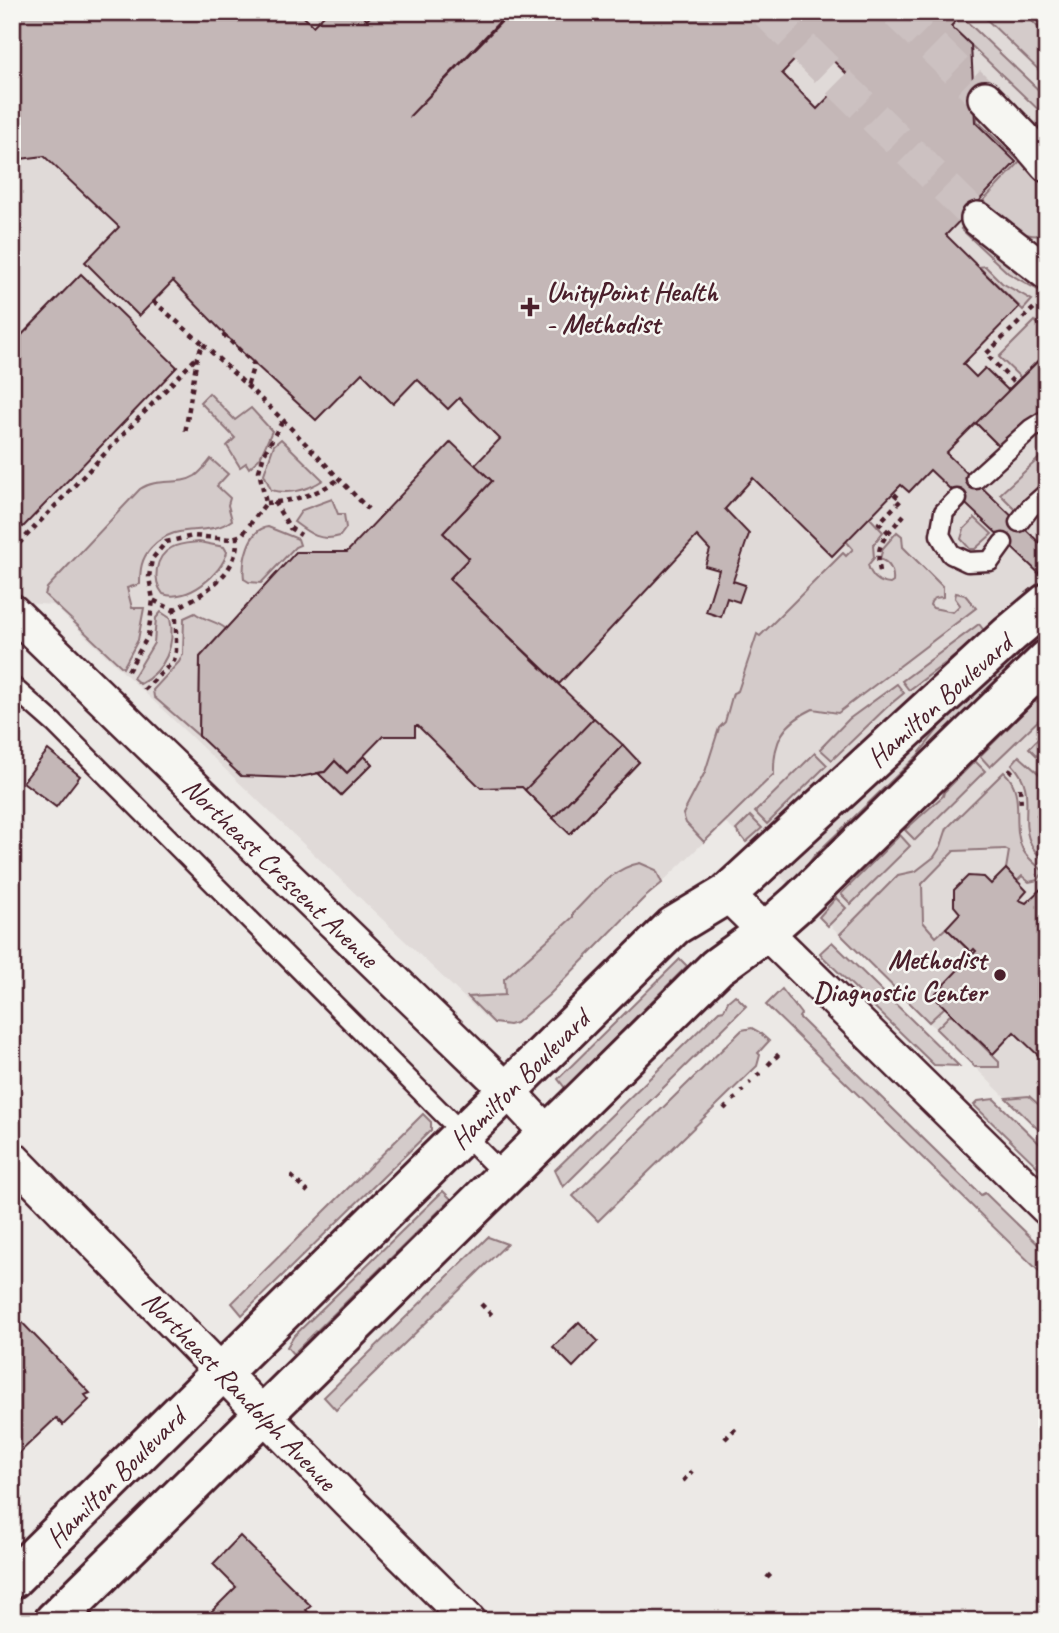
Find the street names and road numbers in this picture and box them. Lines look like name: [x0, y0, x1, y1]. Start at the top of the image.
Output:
street label: Hamilton Boulevard: [859, 623, 1022, 775]
street label: Northeast Crescent Avenue: [175, 770, 387, 976]
street label: Hamilton Boulevard: [442, 999, 599, 1157]
street label: Northeast Randolph Avenue: [135, 1283, 346, 1499]
street label: Hamilton Boulevard: [38, 1397, 195, 1555]

